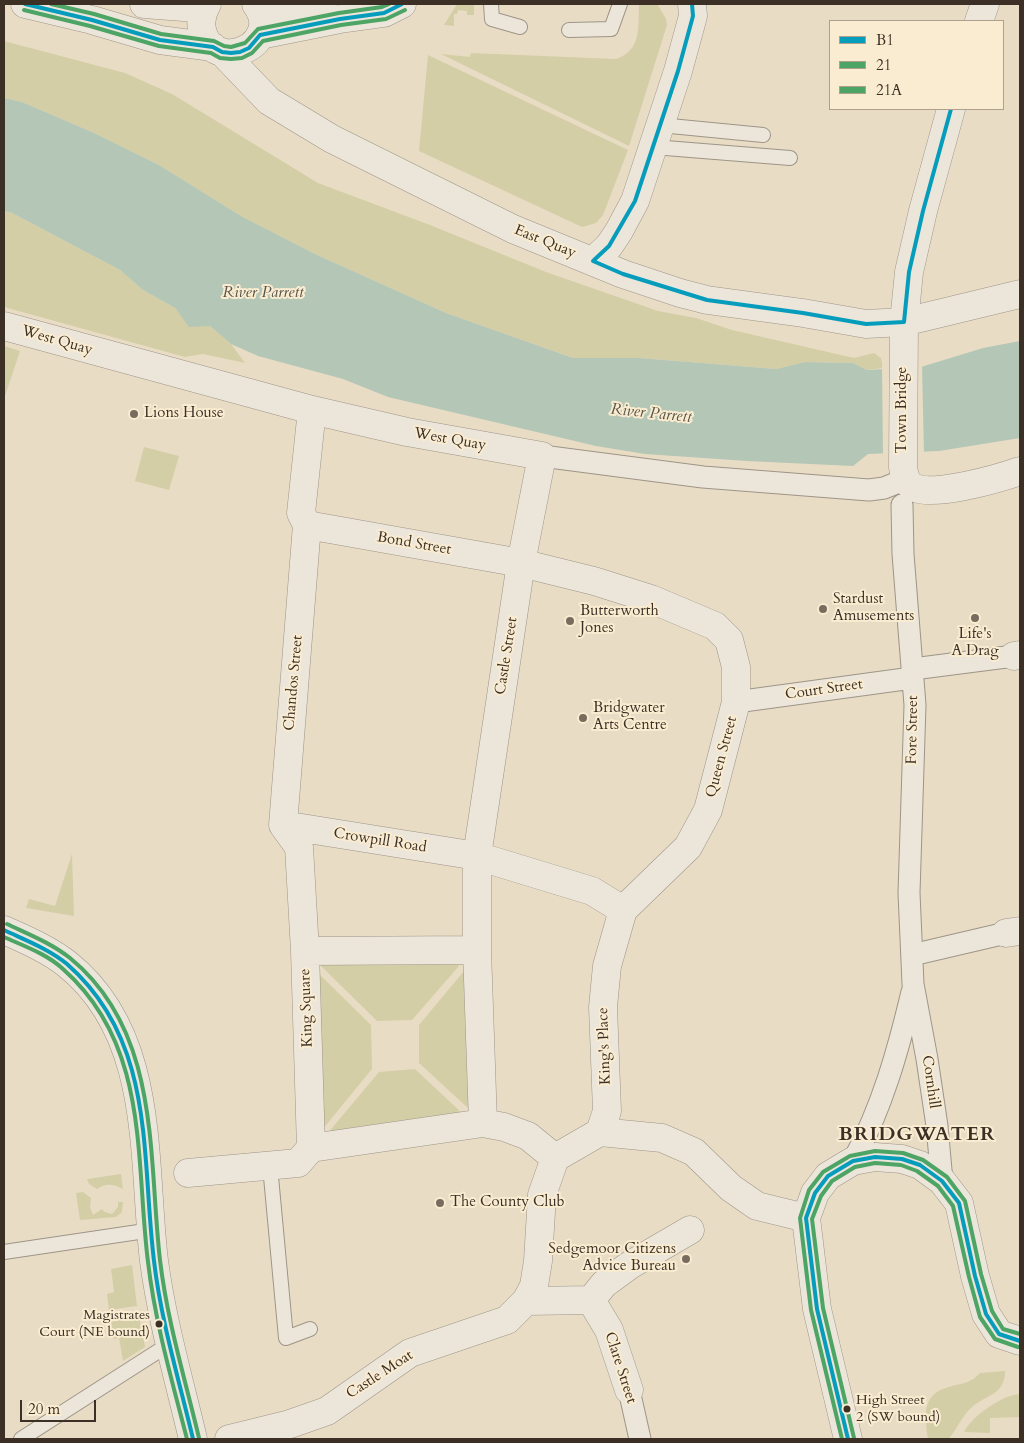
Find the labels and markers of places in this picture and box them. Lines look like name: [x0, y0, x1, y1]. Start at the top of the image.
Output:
place label: Lions House: [144, 405, 224, 423]
marker: Lions House: [128, 408, 140, 420]
place label: Stardust Amusements: [833, 591, 914, 626]
place label: Butterworth Jones: [580, 603, 659, 638]
marker: Stardust Amusements: [817, 603, 829, 615]
marker: Life's A Drag: [969, 612, 981, 624]
marker: Butterworth Jones: [564, 615, 576, 627]
place label: Life's A Drag: [951, 626, 999, 661]
place label: Bridgwater Arts Centre: [593, 700, 667, 735]
marker: Bridgwater Arts Centre: [577, 712, 589, 724]
place label: The County Club: [450, 1194, 565, 1212]
marker: The County Club: [434, 1197, 446, 1209]
place label: Sedgemoor Citizens Advice Bureau: [548, 1241, 676, 1276]
marker: Sedgemoor Citizens Advice Bureau: [680, 1253, 692, 1265]
place label: Magistrates Court (NE bound): [39, 1308, 150, 1340]
marker: Magistrates Court (NE bound): [154, 1319, 164, 1329]
place label: High Street 2 (SW bound): [856, 1393, 940, 1425]
marker: High Street 2 (SW bound): [842, 1404, 852, 1414]

